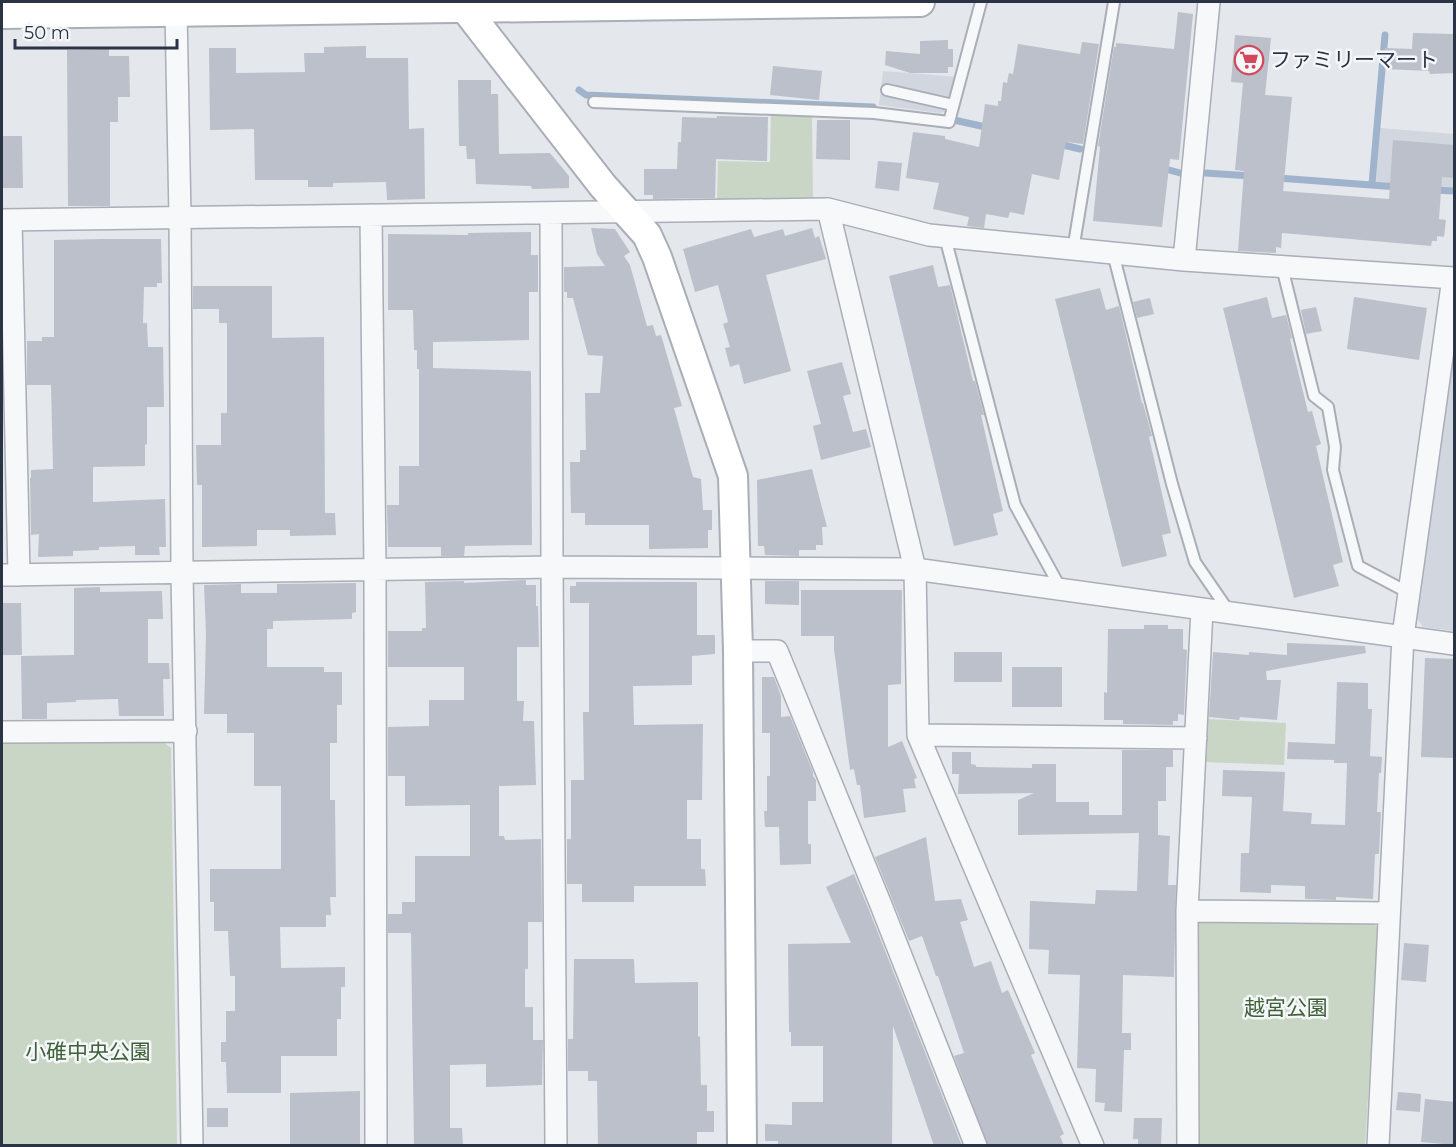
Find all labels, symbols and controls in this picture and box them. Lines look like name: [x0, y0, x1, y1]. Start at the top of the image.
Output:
scale bar: [15, 12, 177, 50]
text: 50 m: [24, 22, 70, 44]
supermarket icon: ファミリーマート: [1233, 44, 1265, 76]
place label: ファミリーマート: [1270, 47, 1438, 72]
park label: 越宮公園: [1244, 995, 1328, 1020]
park label: 小碓中央公園: [25, 1039, 151, 1064]

